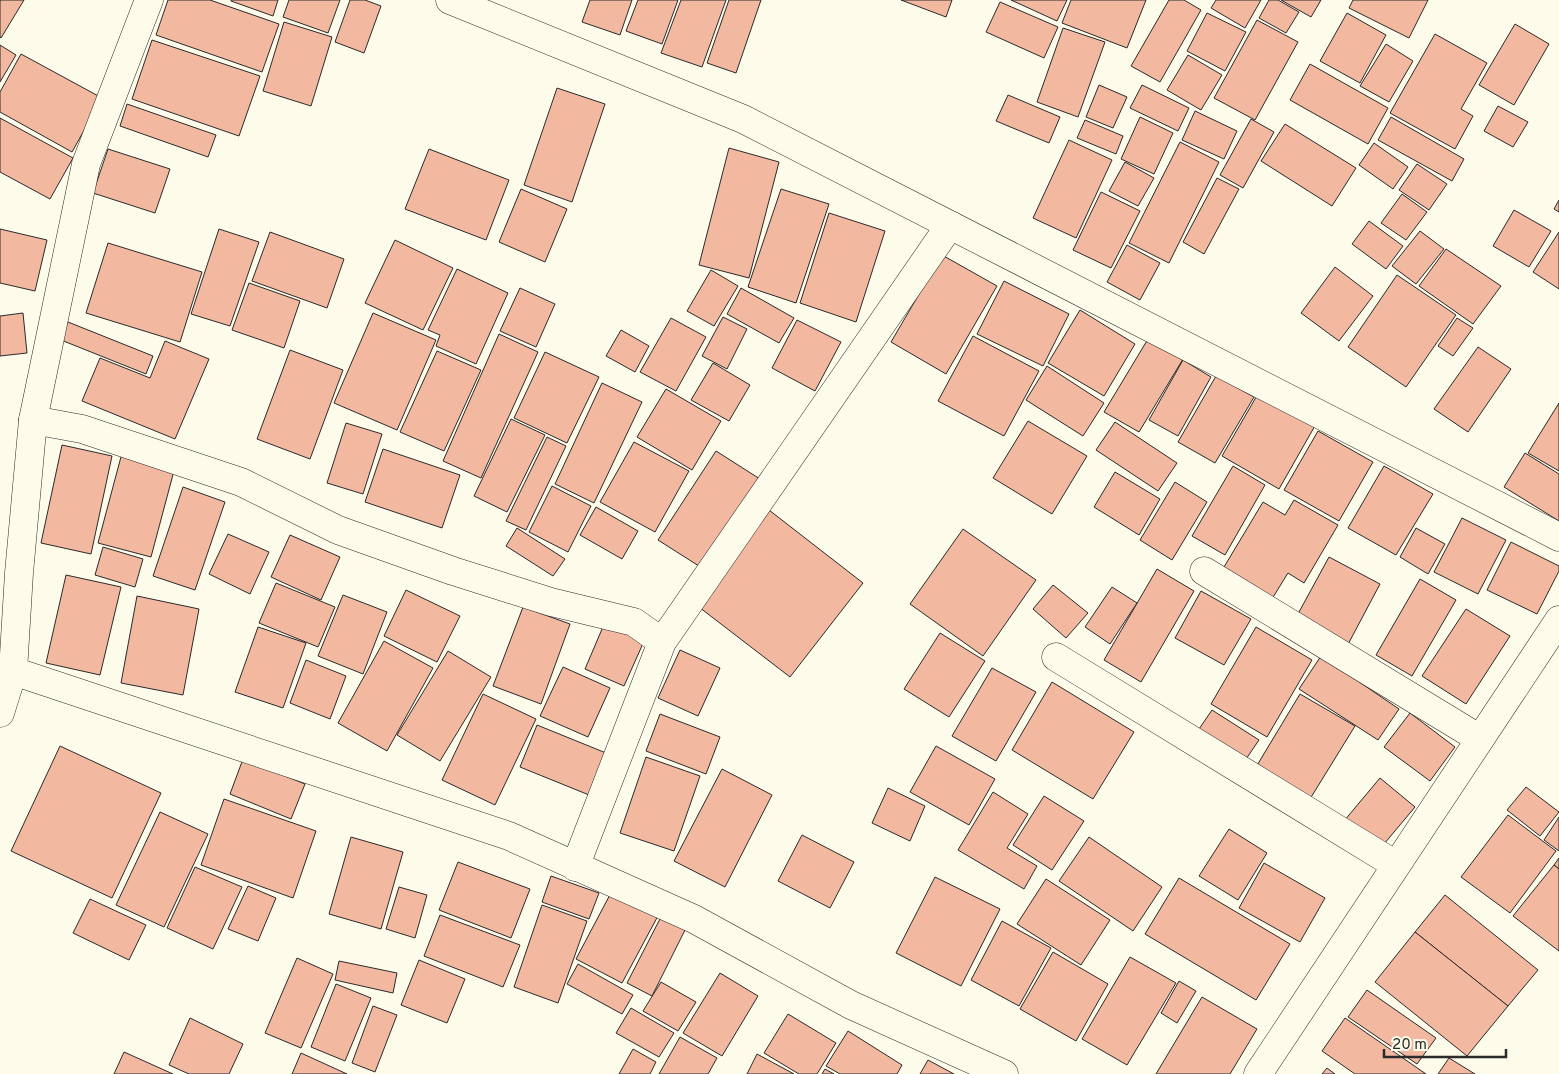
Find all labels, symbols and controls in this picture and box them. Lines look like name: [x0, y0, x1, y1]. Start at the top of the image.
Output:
scale bar: [1384, 1026, 1506, 1058]
text: 20 m: [1392, 1036, 1427, 1055]

